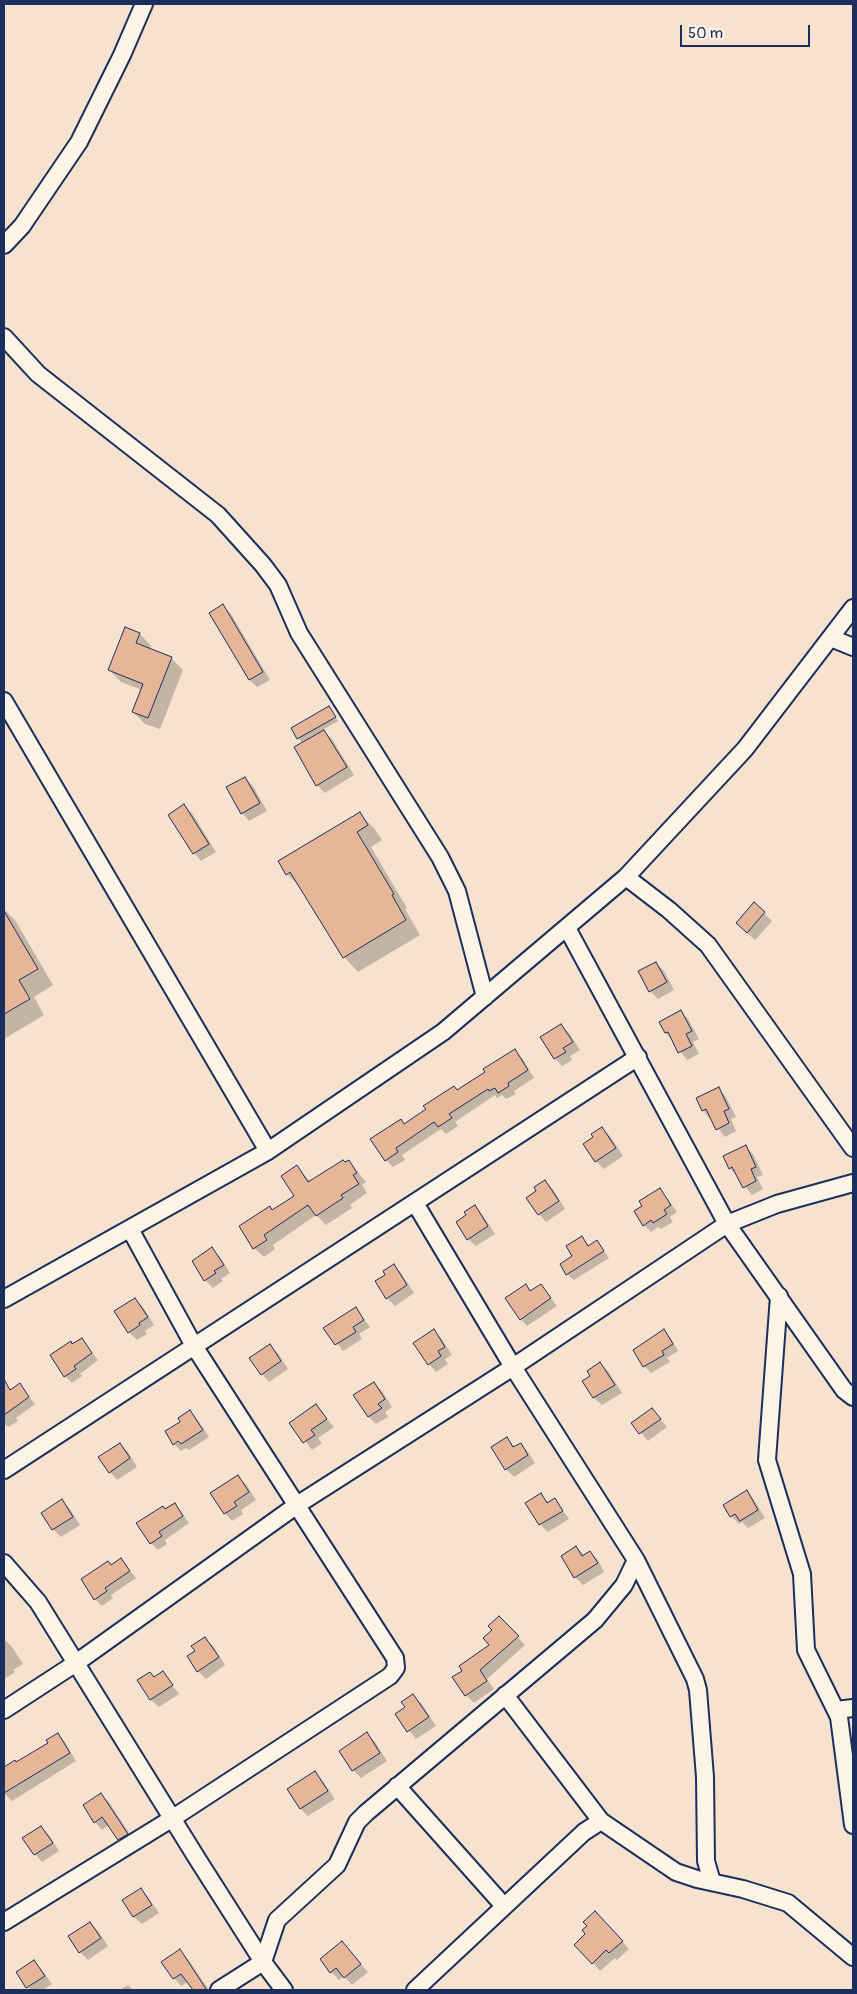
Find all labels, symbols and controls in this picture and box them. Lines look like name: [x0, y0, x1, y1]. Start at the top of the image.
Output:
scale bar: [682, 15, 812, 47]
text: 50 m: [688, 24, 723, 43]

